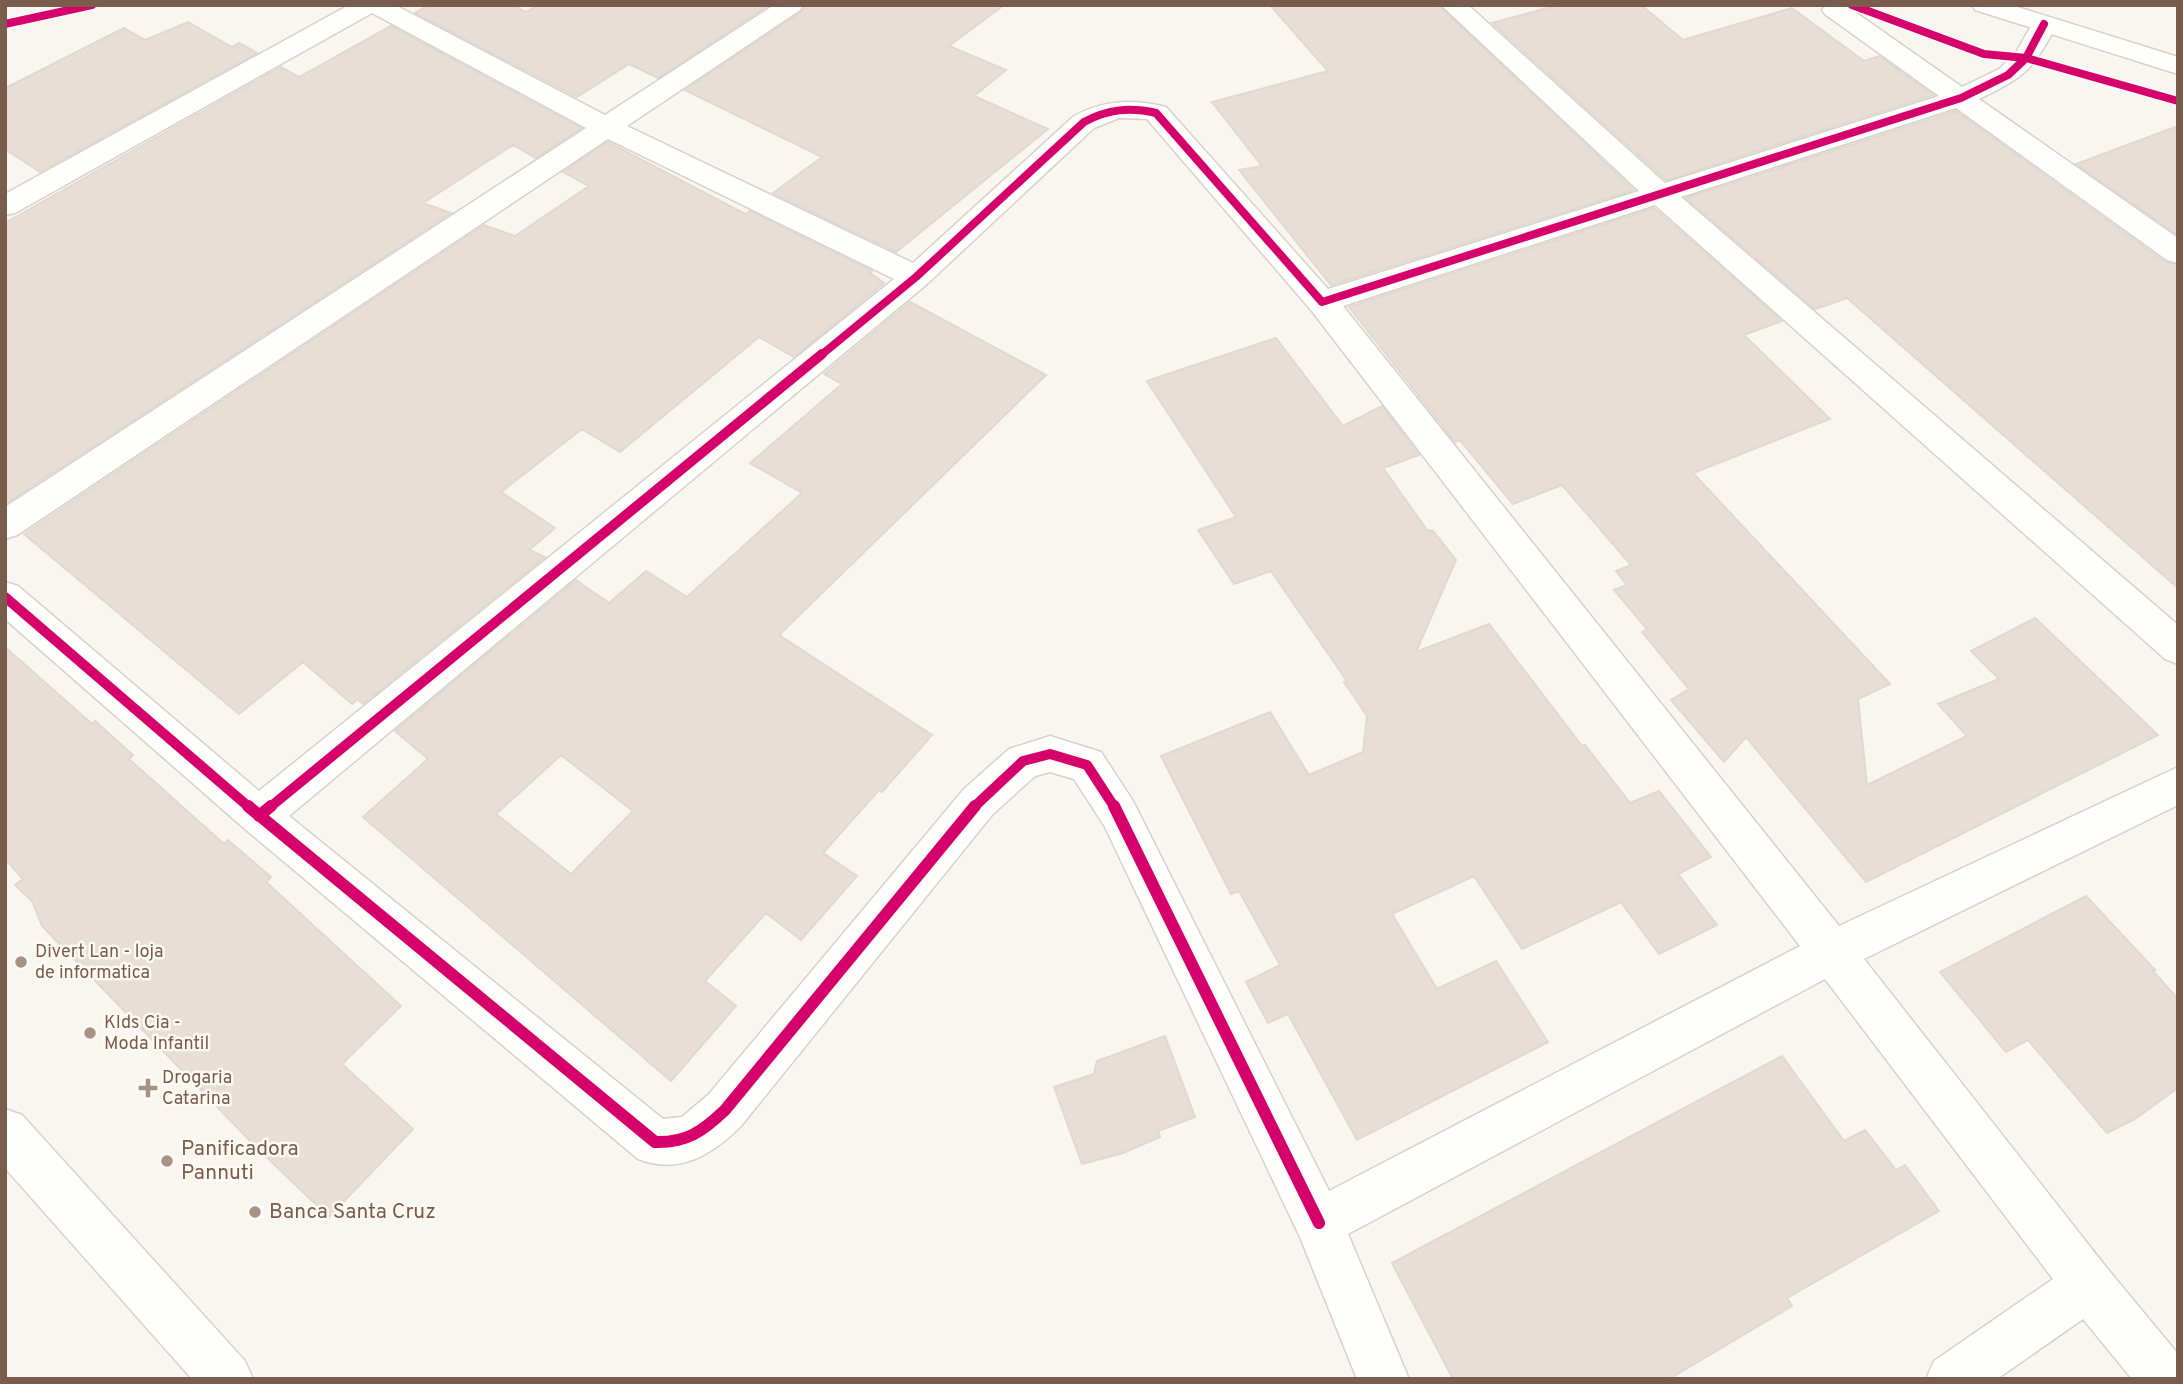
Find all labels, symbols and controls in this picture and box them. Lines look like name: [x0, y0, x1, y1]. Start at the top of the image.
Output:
place label: Divert Lan - loja de informatica: [35, 941, 164, 985]
marker: Divert Lan - loja de informatica: [13, 954, 29, 970]
place label: KIds Cia - Moda Infantil: [104, 1012, 209, 1056]
marker: KIds Cia - Moda Infantil: [82, 1025, 98, 1041]
place label: Drogaria Catarina: [162, 1067, 232, 1111]
marker: Drogaria Catarina: [140, 1080, 156, 1096]
place label: Panificadora Pannuti: [181, 1136, 298, 1187]
marker: Panificadora Pannuti: [159, 1153, 175, 1169]
place label: Banca Santa Cruz: [269, 1199, 436, 1226]
marker: Banca Santa Cruz: [247, 1204, 263, 1220]

